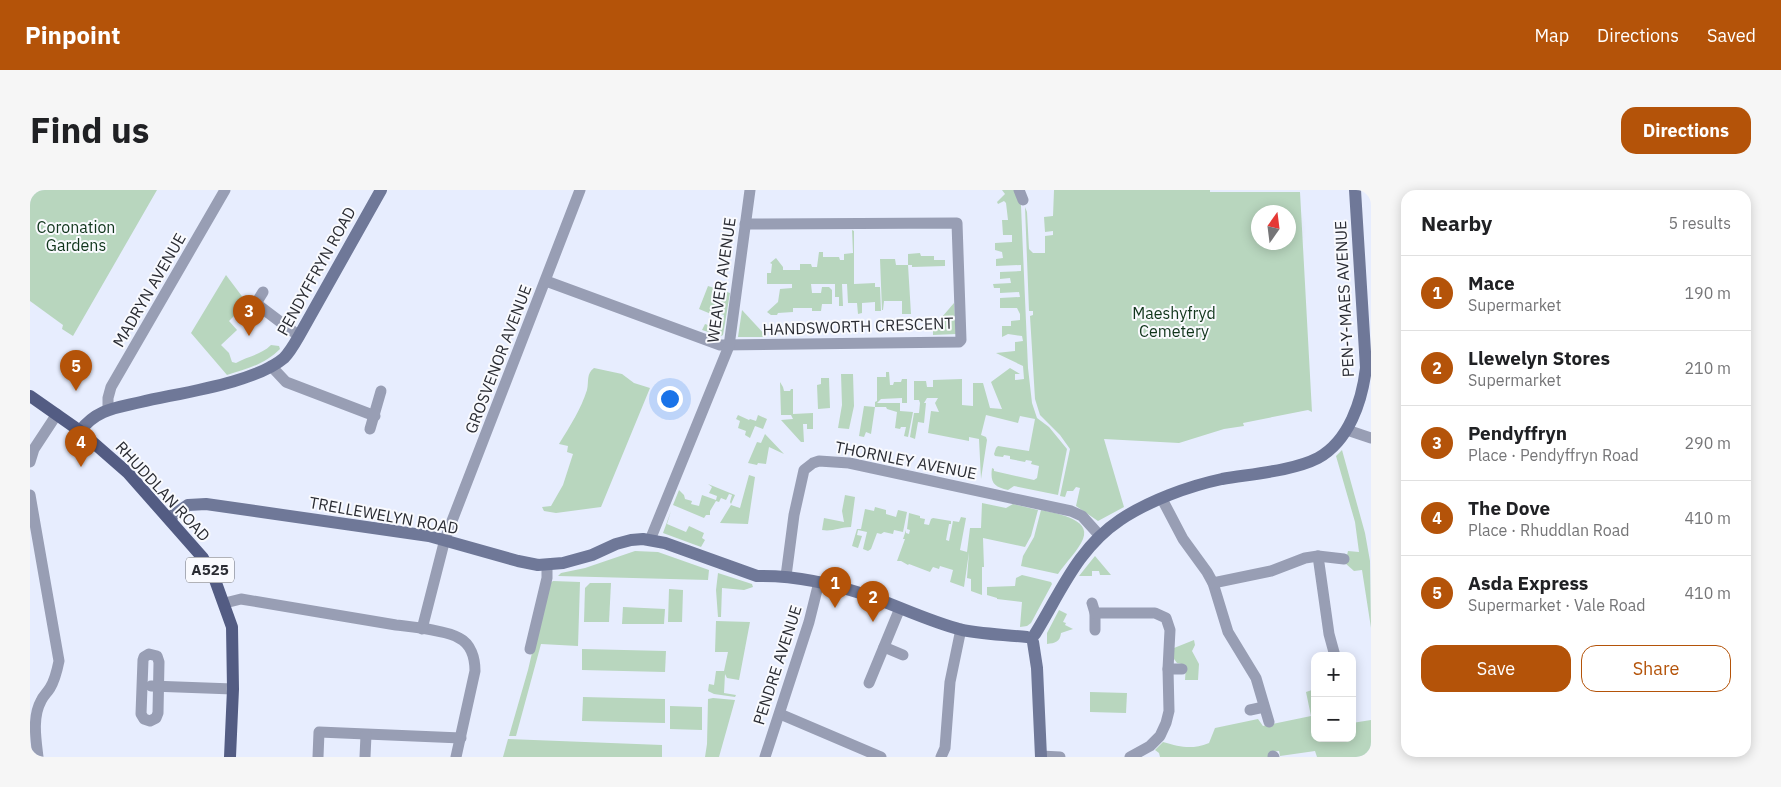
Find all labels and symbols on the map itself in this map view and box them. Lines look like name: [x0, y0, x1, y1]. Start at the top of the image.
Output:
street label: PENDYFFRYN ROAD: [272, 203, 360, 339]
north arrow: [1251, 205, 1296, 250]
street label: WEAVER AVENUE: [702, 216, 740, 344]
park label: Coronation Gardens: [37, 217, 115, 255]
street label: PEN-Y-MAES AVENUE: [1330, 220, 1358, 378]
street label: MADRYN AVENUE: [108, 229, 190, 351]
street label: GROSVENOR AVENUE: [460, 282, 536, 436]
pin: 3: [233, 295, 265, 336]
park label: Maeshyfryd Cemetery: [1132, 303, 1216, 341]
street label: HANDSWORTH CRESCENT: [762, 313, 954, 339]
pin: 5: [60, 350, 92, 391]
your location: [657, 386, 683, 412]
pin: 4: [65, 426, 97, 467]
street label: THORNLEY AVENUE: [834, 436, 978, 484]
street label: RHUDDLAN ROAD: [111, 437, 215, 545]
street label: TRELLEWELYN ROAD: [308, 492, 460, 538]
road number: A525: [186, 558, 234, 582]
pin: 1: [819, 567, 851, 608]
pin: 2: [857, 581, 889, 622]
street label: PENDRE AVENUE: [748, 603, 806, 727]

